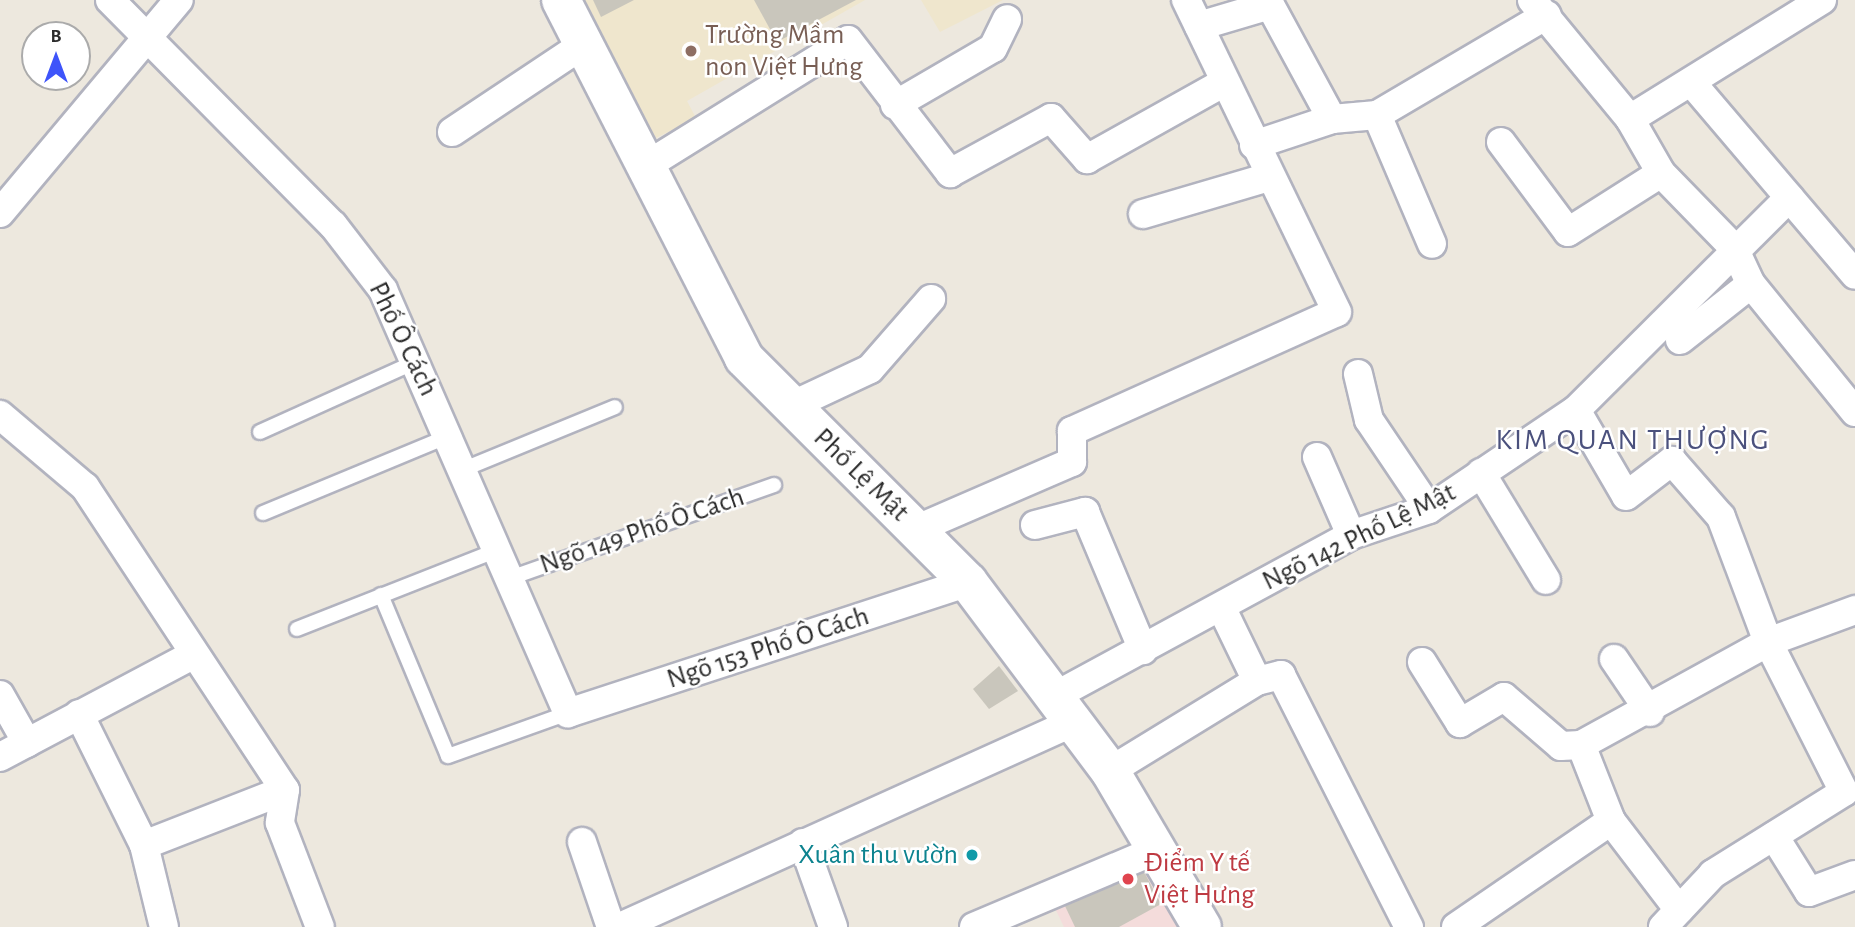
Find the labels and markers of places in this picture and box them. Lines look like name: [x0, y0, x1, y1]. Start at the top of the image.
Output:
place label: Trường Mầm non Việt Hưng: [705, 18, 863, 84]
marker: Trường Mầm non Việt Hưng: [683, 43, 699, 59]
place label: Xuân thu vườn: [798, 838, 958, 872]
place label: Điểm Y tế Việt Hưng: [1144, 846, 1255, 912]
marker: Xuân thu vườn: [964, 847, 980, 863]
marker: Điểm Y tế Việt Hưng: [1118, 869, 1138, 889]

